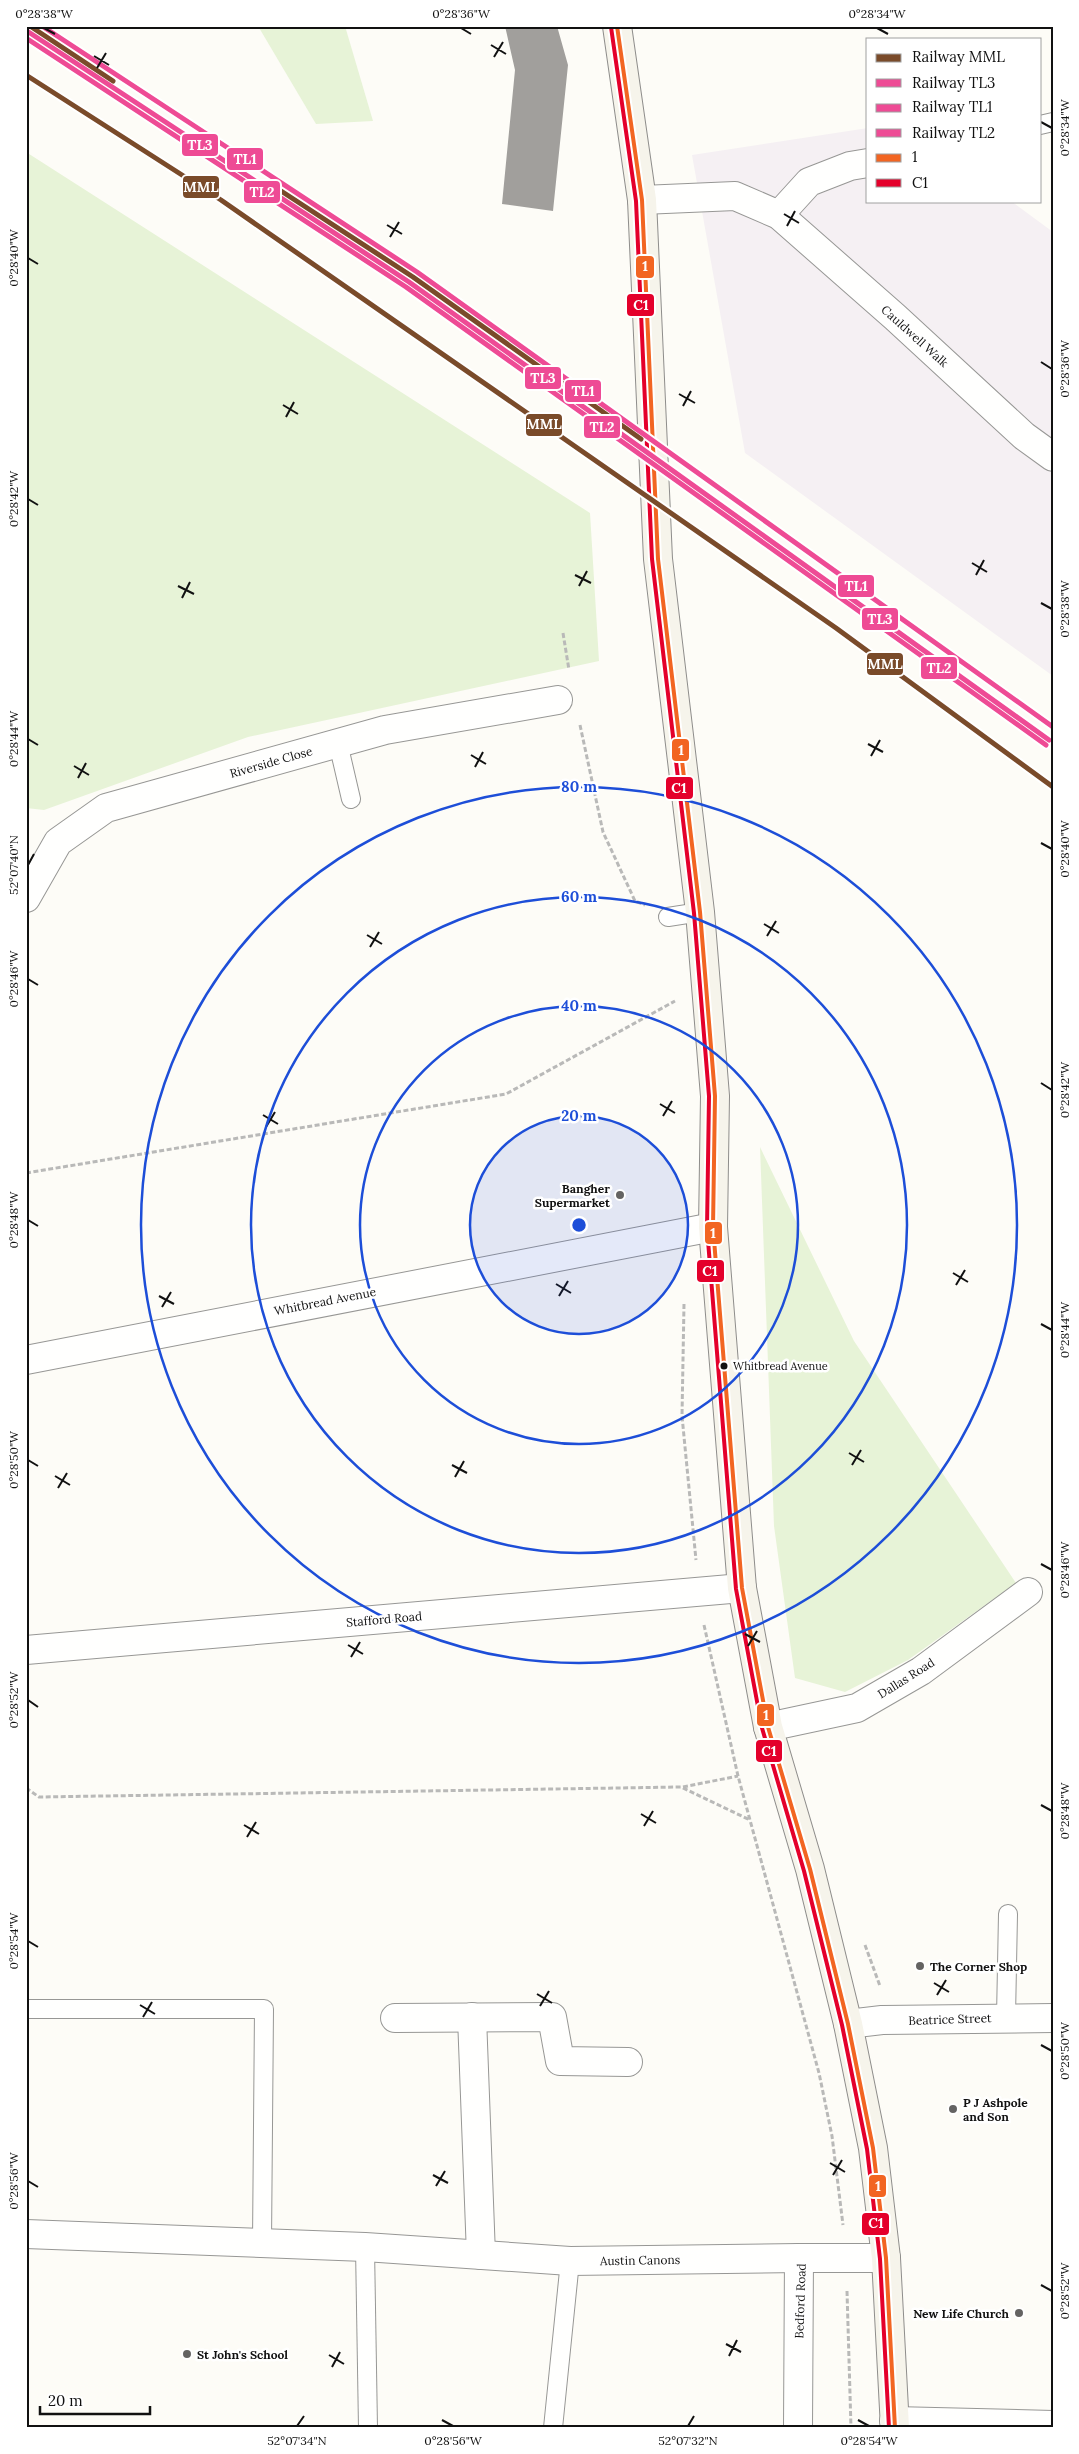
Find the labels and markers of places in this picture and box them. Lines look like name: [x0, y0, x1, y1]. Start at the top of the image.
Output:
place label: Bangher Supermarket: [535, 1181, 611, 1210]
marker: Bangher Supermarket: [614, 1189, 626, 1201]
centre of rings: [570, 1216, 588, 1234]
place label: Whitbread Avenue: [733, 1359, 828, 1373]
marker: Whitbread Avenue: [719, 1361, 729, 1371]
place label: The Corner Shop: [930, 1959, 1027, 1974]
marker: The Corner Shop: [914, 1960, 926, 1972]
place label: P J Ashpole and Son: [963, 2095, 1028, 2124]
marker: P J Ashpole and Son: [947, 2103, 959, 2115]
place label: New Life Church: [913, 2306, 1010, 2321]
marker: New Life Church: [1013, 2307, 1025, 2319]
place label: St John's School: [197, 2347, 288, 2362]
marker: St John's School: [181, 2348, 193, 2360]

